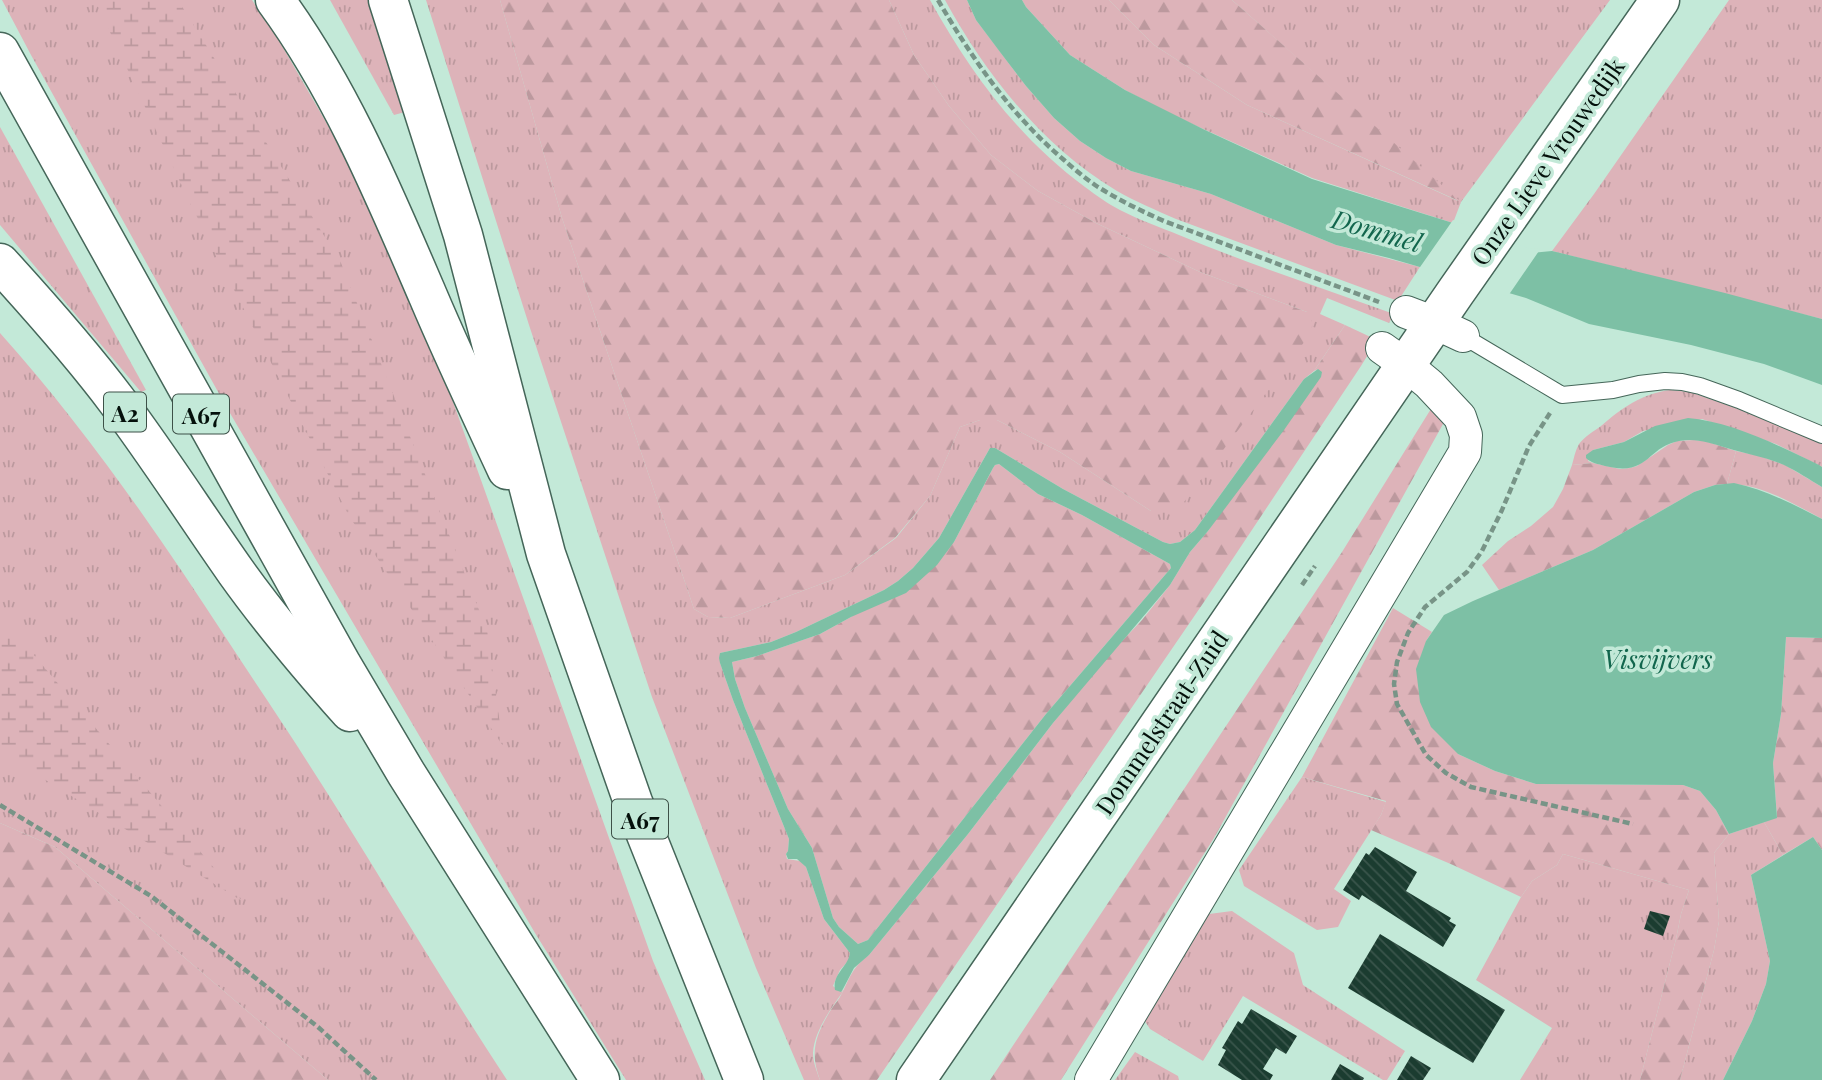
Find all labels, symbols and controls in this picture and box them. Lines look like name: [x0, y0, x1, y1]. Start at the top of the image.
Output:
street label: Onze Lieve Vrouwedijk: [1463, 50, 1631, 271]
water label: Dommel: [1327, 200, 1428, 260]
road number: A2: [104, 392, 146, 432]
road number: A67: [173, 394, 229, 434]
street label: Dommelstraat-Zuid: [1087, 624, 1235, 820]
water label: Visvijvers: [1603, 641, 1713, 676]
road number: A67: [612, 800, 668, 838]

